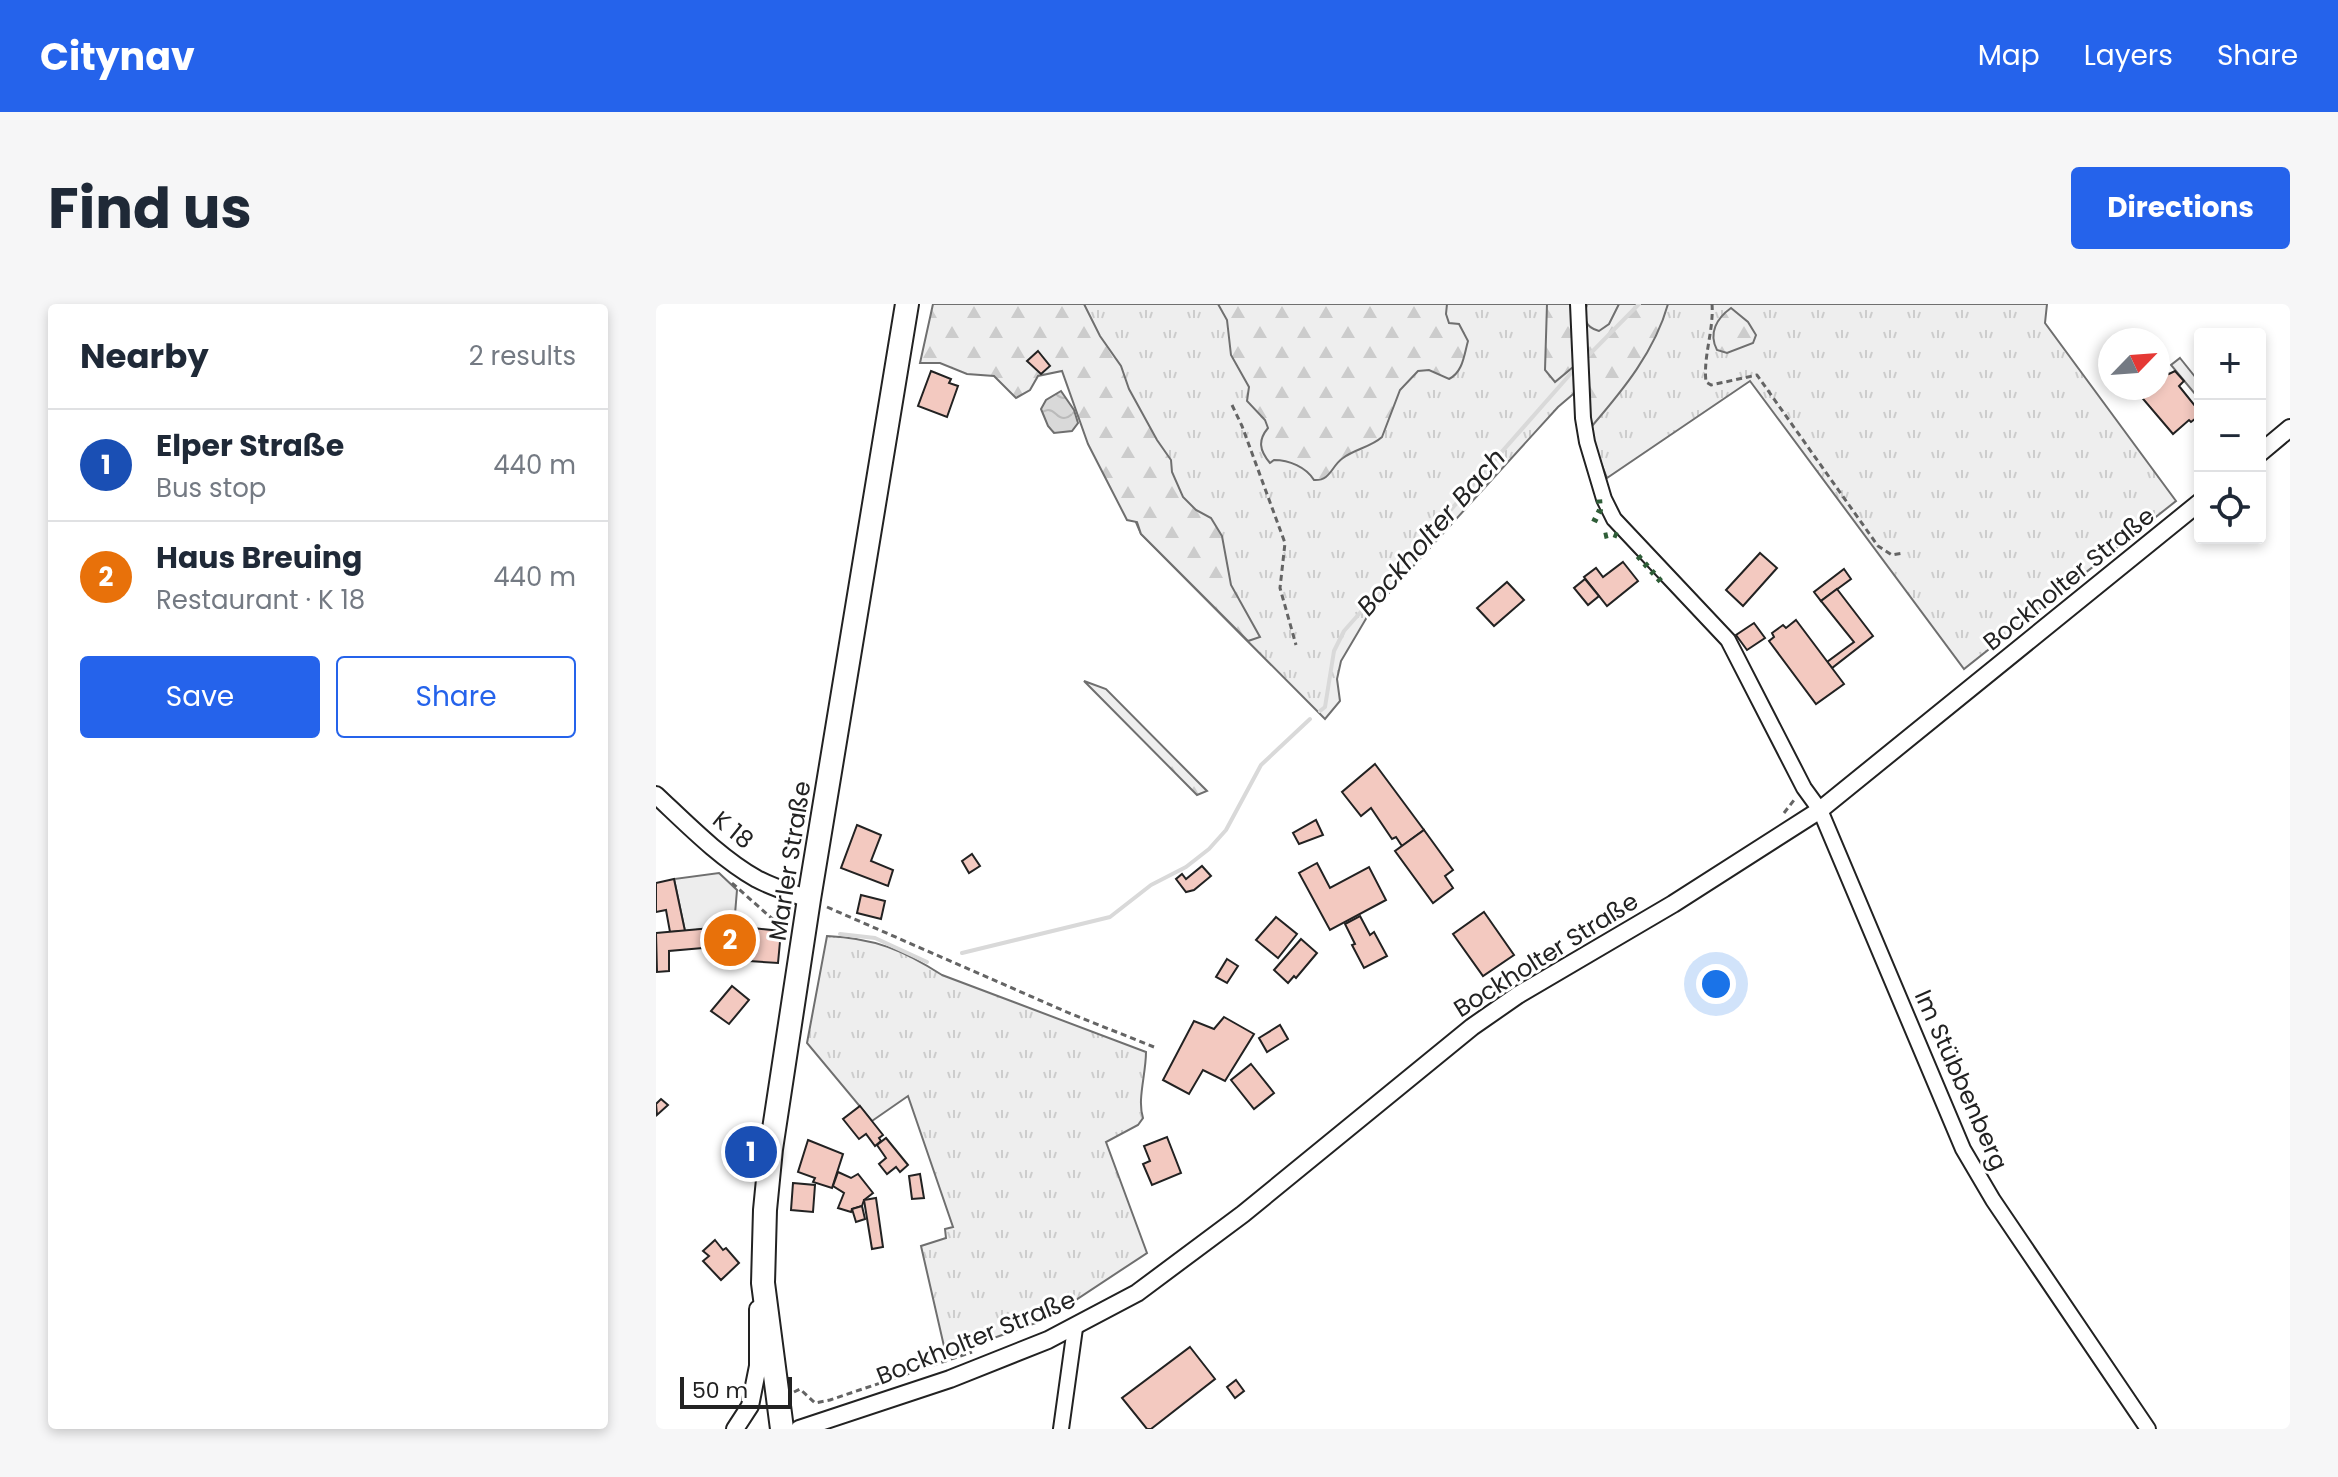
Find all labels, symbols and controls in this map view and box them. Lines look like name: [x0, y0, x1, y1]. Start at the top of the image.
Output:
text: Citynav: [40, 30, 195, 83]
text: Map: [1978, 36, 2040, 75]
text: Layers: [2084, 36, 2173, 75]
text: Share: [2217, 36, 2298, 75]
button: Directions: [2071, 167, 2290, 249]
text: Find us: [48, 169, 252, 248]
north arrow: [2098, 328, 2170, 400]
map controls: [2194, 328, 2266, 544]
button: +: [2194, 328, 2266, 400]
text: Nearby: [80, 332, 209, 380]
text: 2 results: [469, 338, 576, 374]
button: −: [2194, 400, 2266, 472]
text: Elper Straße: [156, 424, 344, 467]
water label: Bockholter Bach: [1348, 441, 1514, 623]
text: 1: [101, 447, 111, 483]
text: 440 m: [493, 447, 576, 483]
text: Bus stop: [156, 470, 266, 506]
button: locate: [2194, 472, 2266, 544]
street label: Bockholter Straße: [1976, 499, 2161, 658]
text: Haus Breuing: [156, 536, 362, 579]
text: 2: [99, 559, 113, 595]
text: 440 m: [493, 559, 576, 595]
text: Restaurant · K 18: [156, 582, 365, 618]
button: Save: [80, 656, 320, 738]
button: Share: [336, 656, 576, 738]
street label: Marler Straße: [761, 779, 818, 943]
street label: K 18: [706, 803, 761, 856]
street label: Bockholter Straße: [1447, 884, 1644, 1025]
pin: 2: [704, 910, 756, 970]
your location: [1696, 964, 1736, 1004]
street label: Im Stübbenberg: [1907, 984, 2016, 1175]
pin: 1: [725, 1122, 777, 1182]
street label: Bockholter Straße: [871, 1283, 1080, 1393]
scale bar: [680, 1373, 792, 1409]
text: 50 m: [692, 1375, 748, 1406]

